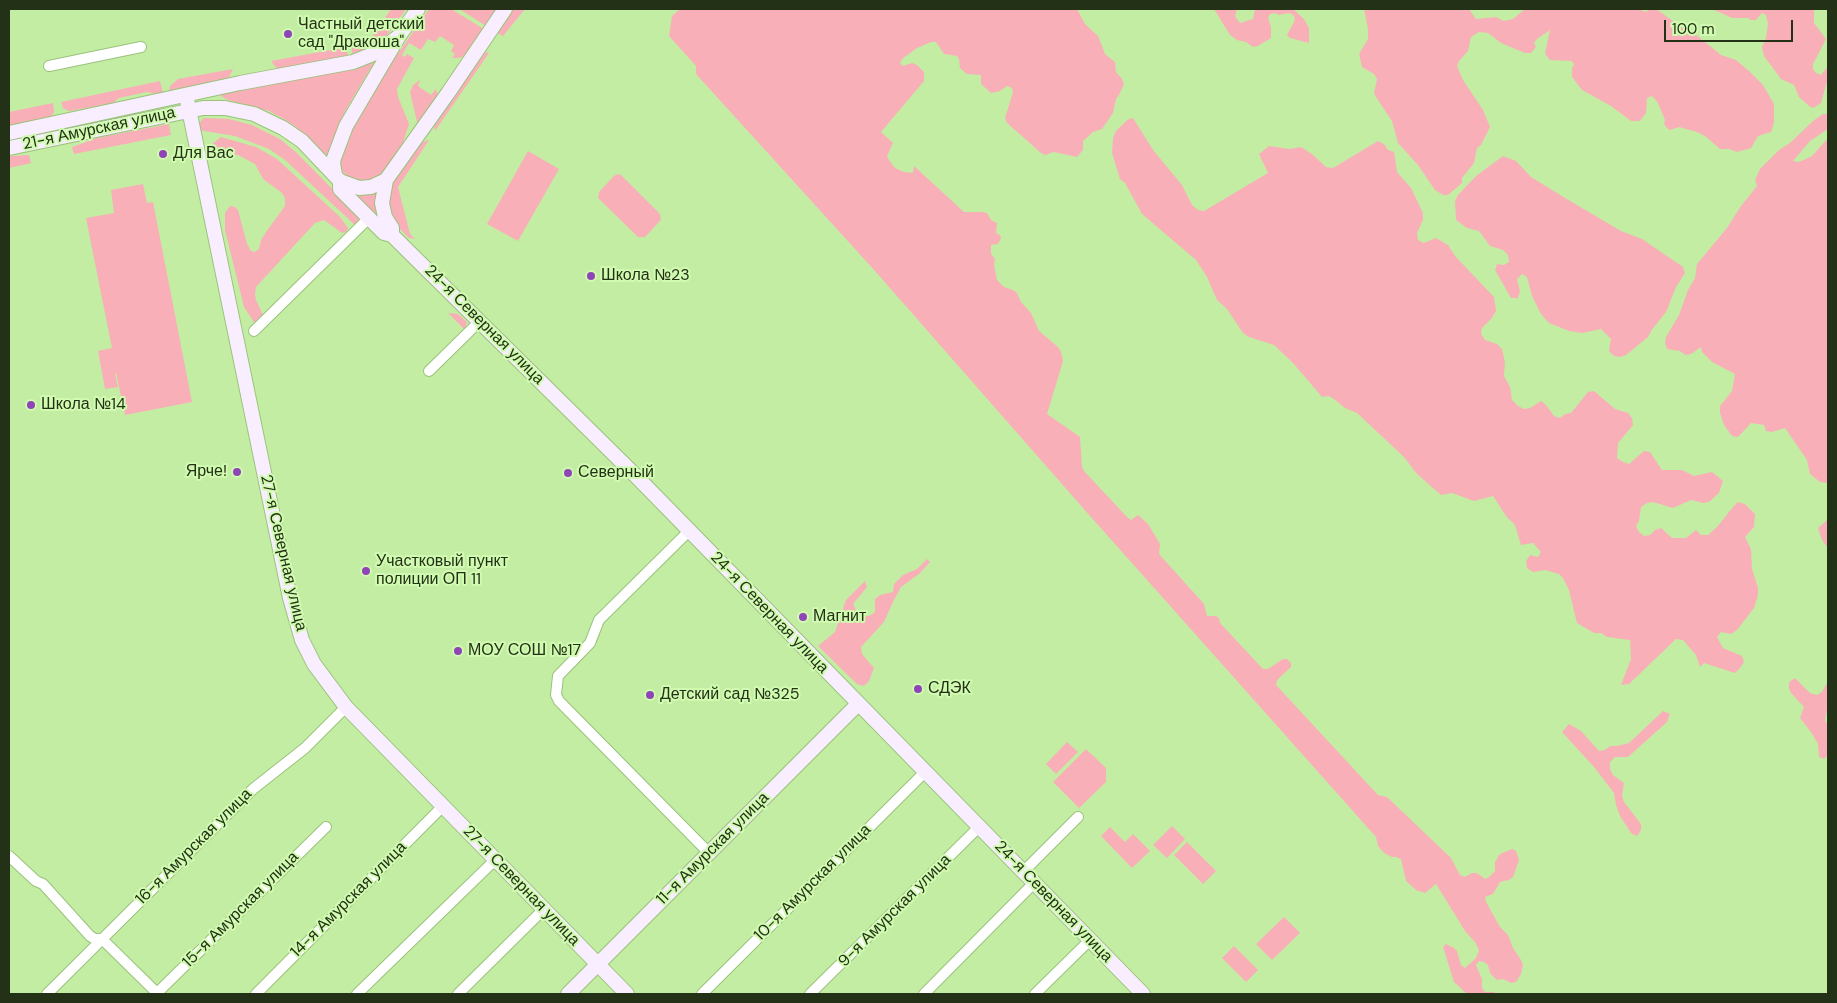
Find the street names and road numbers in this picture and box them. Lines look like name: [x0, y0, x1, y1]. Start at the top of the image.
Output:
street label: 21-я Амурская улица: [21, 103, 177, 155]
street label: 24-я Северная улица: [420, 261, 548, 389]
street label: 27-я Северная улица: [256, 473, 310, 633]
street label: 24-я Северная улица: [706, 548, 832, 678]
street label: 16-я Амурская улица: [132, 785, 256, 909]
street label: 11-я Амурская улица: [653, 789, 773, 909]
street label: 10-я Амурская улица: [751, 821, 875, 945]
street label: 27-я Северная улица: [459, 822, 583, 950]
street label: 24-я Северная улица: [990, 837, 1116, 967]
street label: 14-я Амурская улица: [287, 838, 411, 962]
street label: 15-я Амурская улица: [179, 848, 303, 972]
street label: 9-я Амурская улица: [835, 851, 955, 971]

